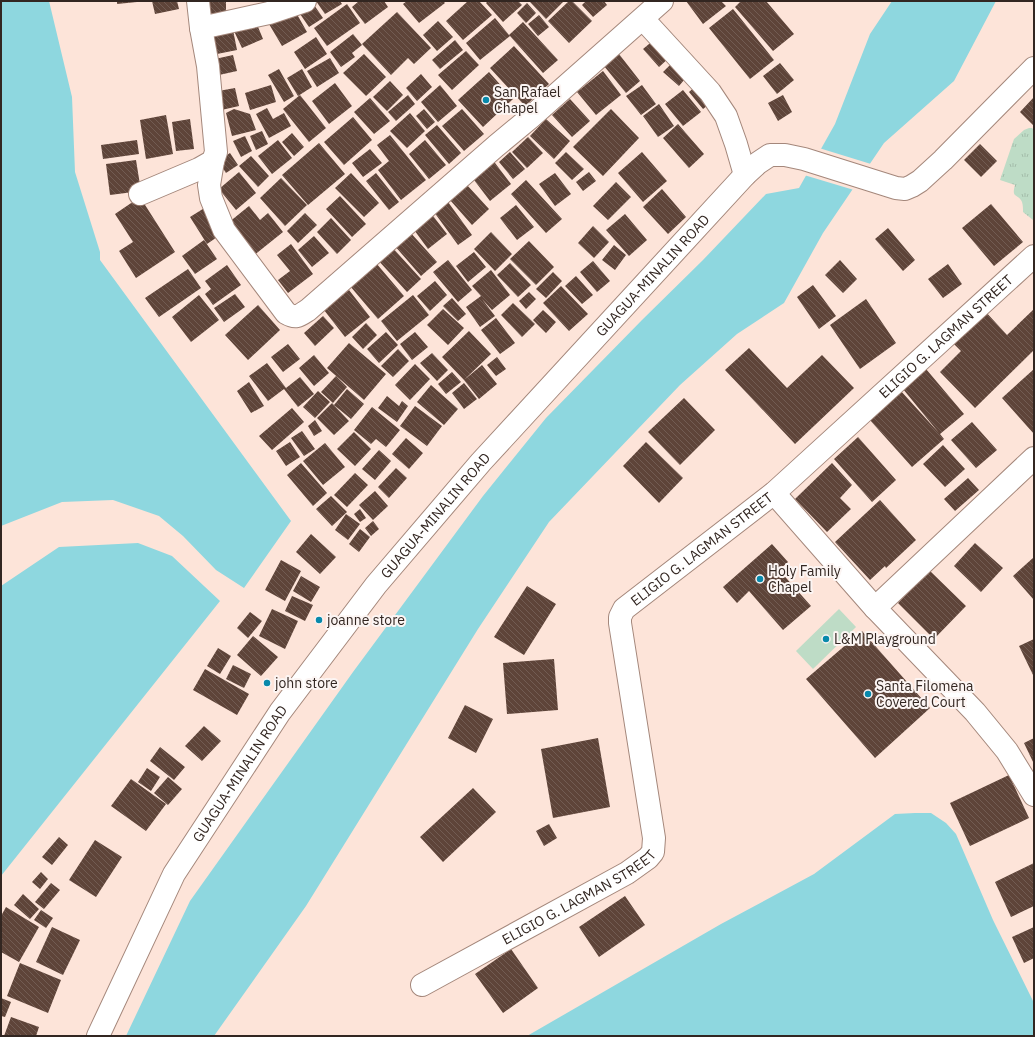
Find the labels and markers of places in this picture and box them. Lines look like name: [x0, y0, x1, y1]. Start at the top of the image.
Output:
place label: San Rafael Chapel: [494, 83, 561, 117]
marker: San Rafael Chapel: [481, 95, 491, 105]
place label: Holy Family Chapel: [768, 562, 841, 596]
marker: Holy Family Chapel: [755, 574, 765, 584]
place label: joanne store: [327, 611, 405, 629]
marker: joanne store: [314, 615, 324, 625]
place label: L&M Playground: [834, 630, 936, 648]
marker: L&M Playground: [821, 634, 831, 644]
place label: john store: [275, 674, 338, 692]
place label: Santa Filomena Covered Court: [876, 677, 974, 711]
marker: john store: [262, 678, 272, 688]
marker: Santa Filomena Covered Court: [863, 689, 873, 699]

